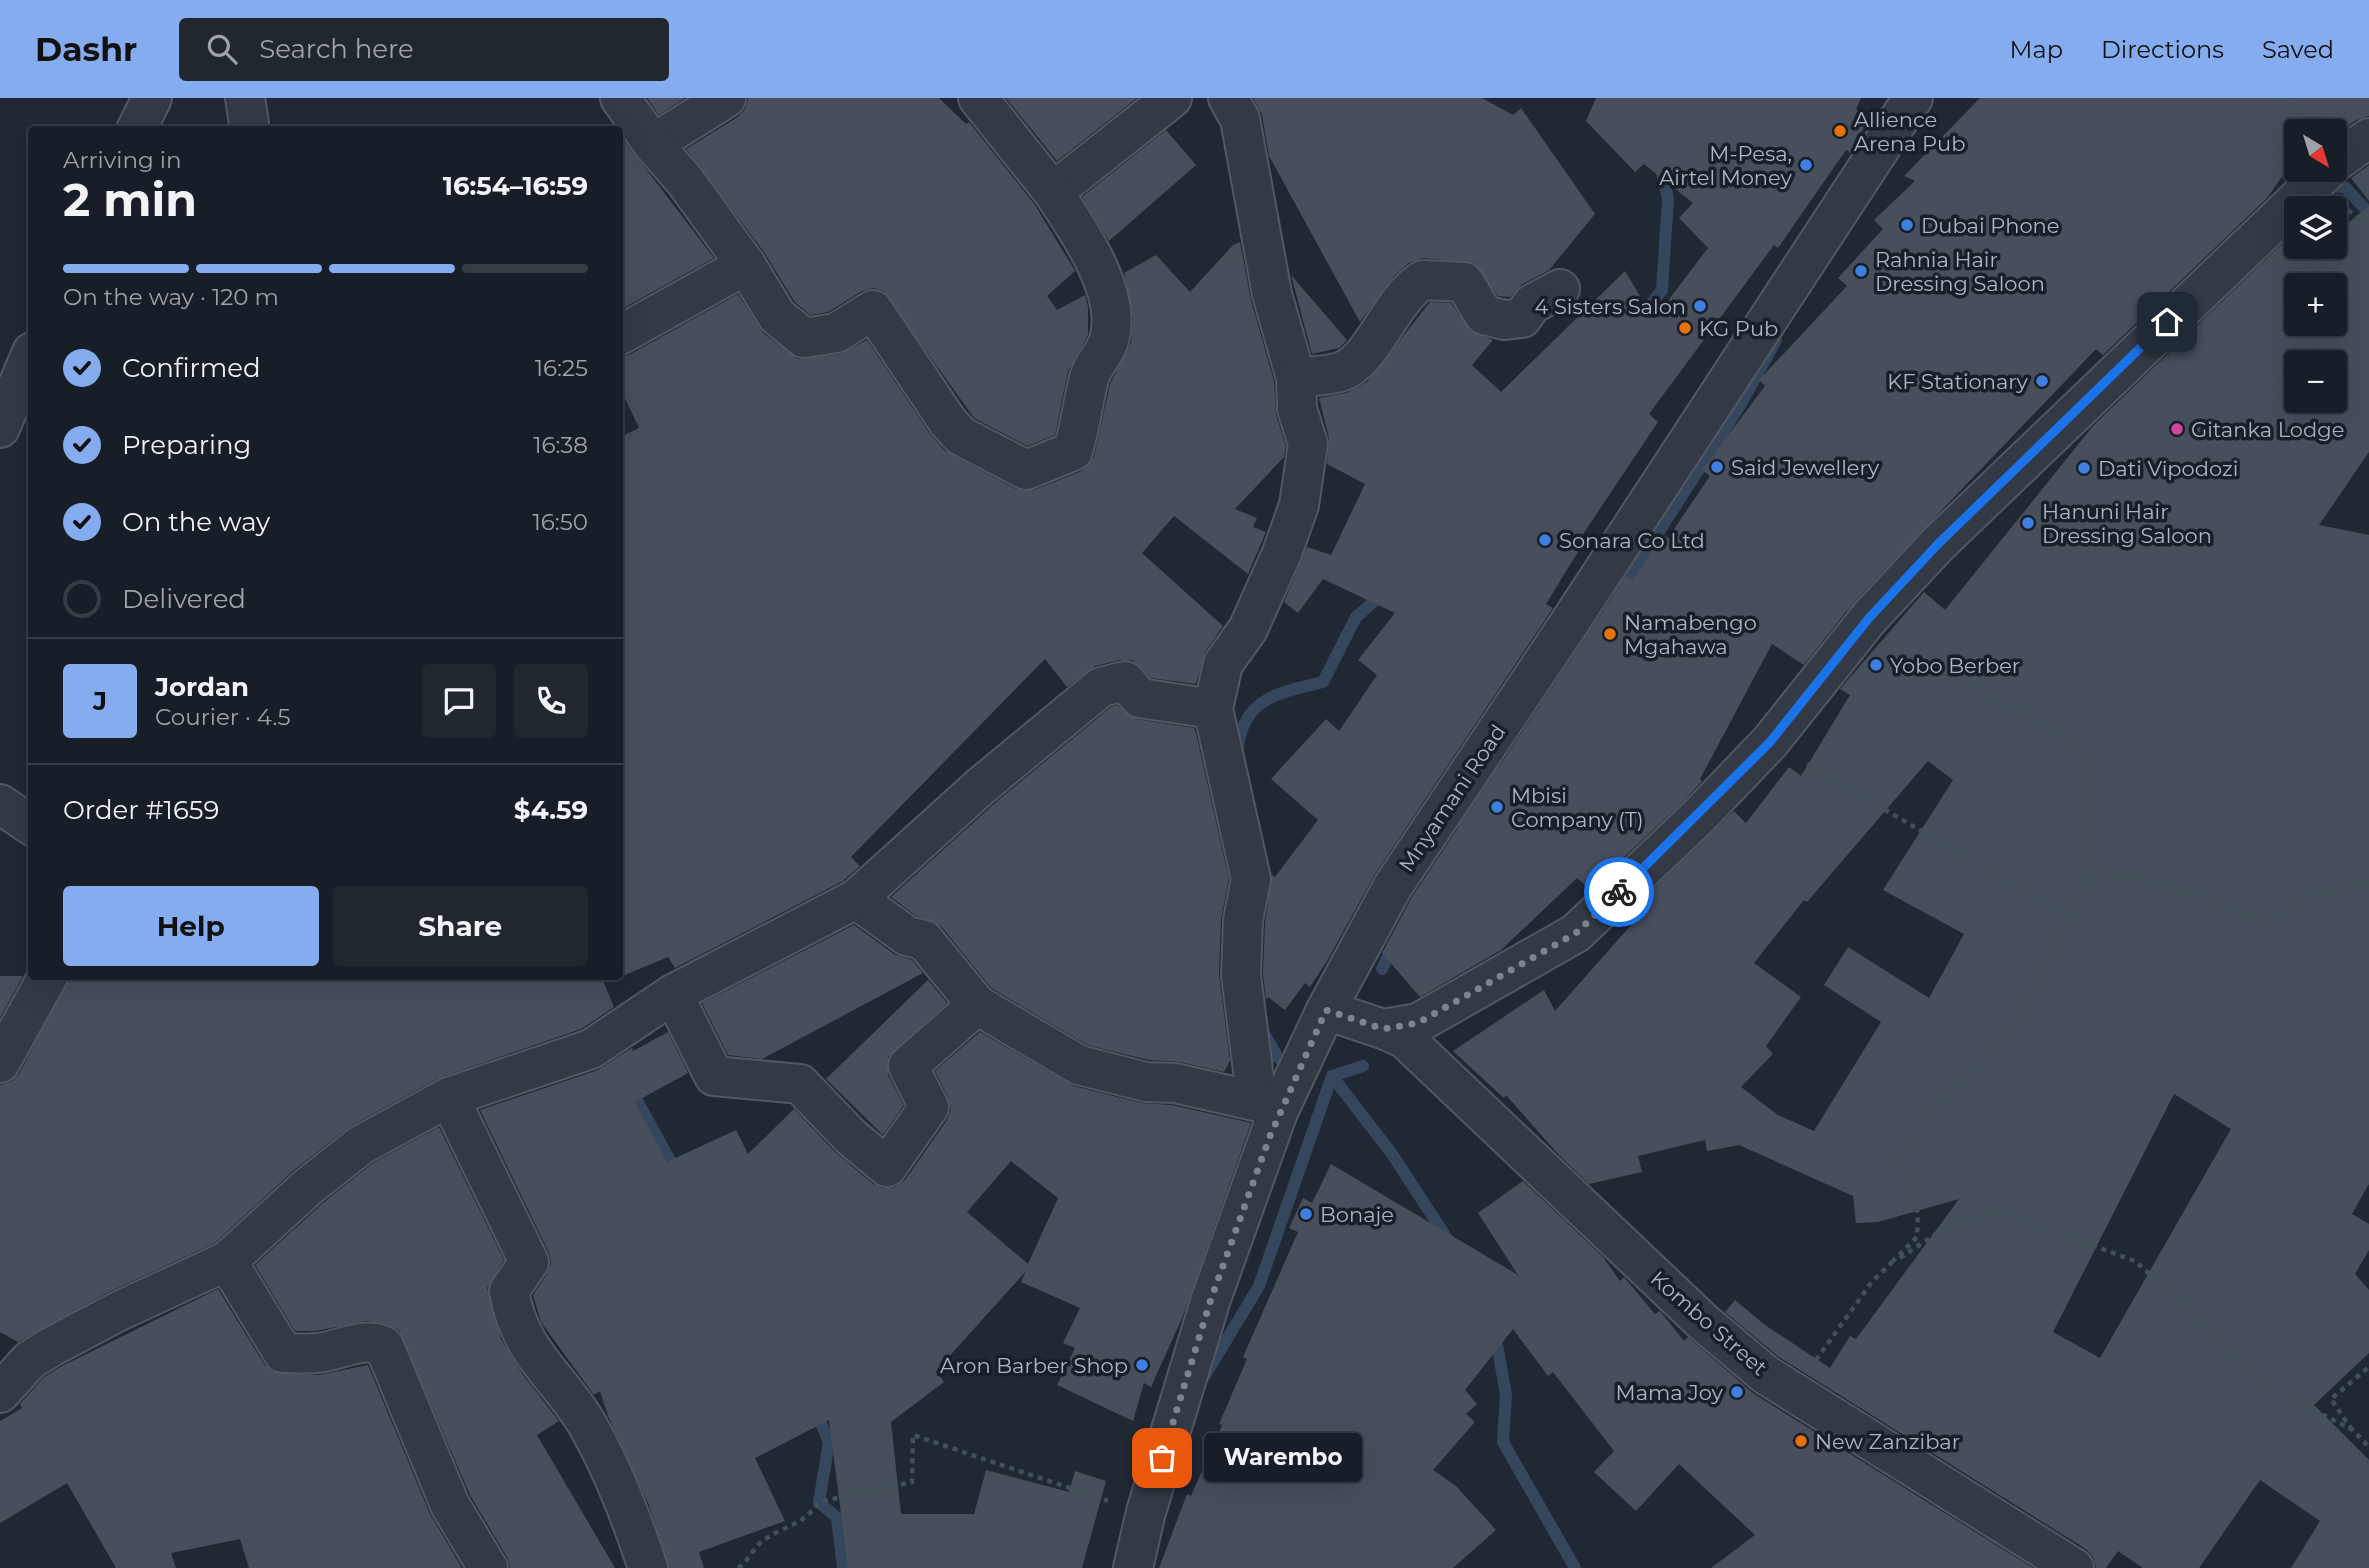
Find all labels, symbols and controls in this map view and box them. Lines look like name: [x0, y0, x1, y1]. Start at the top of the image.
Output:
search box: [179, 18, 669, 81]
text: Dashr: [35, 29, 137, 69]
icon: search: [203, 30, 241, 68]
text: Search here: [259, 33, 414, 65]
text: Map: [2010, 35, 2063, 64]
text: Directions: [2101, 35, 2224, 64]
text: Saved: [2262, 35, 2334, 64]
place label: Allience Arena Pub: [1854, 107, 1965, 156]
north arrow: [2284, 119, 2347, 182]
map controls: [2284, 119, 2347, 413]
marker: Allience Arena Pub: [1832, 123, 1848, 139]
place label: M-Pesa, Airtel Money: [1659, 141, 1793, 190]
text: Arriving in: [63, 146, 182, 174]
marker: M-Pesa, Airtel Money: [1798, 157, 1814, 173]
text: 16:54–16:59: [443, 170, 588, 202]
text: 2 min: [63, 171, 197, 228]
button: layers: [2284, 196, 2347, 259]
place label: Dubai Phone: [1921, 213, 2060, 238]
marker: Dubai Phone: [1899, 217, 1915, 233]
place label: Rahnia Hair Dressing Saloon: [1875, 247, 2045, 296]
marker: Rahnia Hair Dressing Saloon: [1853, 263, 1869, 279]
button: +: [2284, 273, 2347, 336]
text: On the way · 120 m: [63, 283, 279, 311]
pin: [2137, 292, 2197, 352]
place label: 4 Sisters Salon: [1535, 294, 1686, 319]
marker: 4 Sisters Salon: [1692, 298, 1708, 314]
icon: home: [2148, 303, 2186, 341]
place label: KG Pub: [1699, 316, 1778, 341]
marker: KG Pub: [1677, 320, 1693, 336]
icon: check: [63, 349, 101, 387]
button: −: [2284, 350, 2347, 413]
text: Confirmed: [122, 352, 261, 384]
text: 16:25: [535, 354, 588, 382]
place label: KF Stationary: [1887, 369, 2029, 394]
marker: KF Stationary: [2034, 373, 2050, 389]
place label: Gitanka Lodge: [2191, 417, 2344, 442]
marker: Gitanka Lodge: [2169, 421, 2185, 437]
icon: check: [63, 426, 101, 464]
text: Preparing: [122, 429, 251, 461]
text: 16:38: [533, 431, 588, 459]
place label: Said Jewellery: [1731, 455, 1880, 480]
place label: Dati Vipodozi: [2098, 456, 2238, 481]
marker: Said Jewellery: [1709, 459, 1725, 475]
marker: Dati Vipodozi: [2076, 460, 2092, 476]
place label: Hanuni Hair Dressing Saloon: [2042, 499, 2212, 548]
icon: check: [63, 503, 101, 541]
text: On the way: [122, 506, 270, 538]
text: 16:50: [533, 508, 588, 536]
marker: Hanuni Hair Dressing Saloon: [2020, 515, 2036, 531]
place label: Sonara Co Ltd: [1559, 528, 1705, 553]
marker: Sonara Co Ltd: [1537, 532, 1553, 548]
text: Delivered: [122, 583, 246, 615]
place label: Namabengo Mgahawa: [1624, 610, 1757, 659]
marker: Namabengo Mgahawa: [1602, 626, 1618, 642]
place label: Yobo Berber: [1890, 653, 2020, 678]
marker: Yobo Berber: [1868, 657, 1884, 673]
button: chat: [422, 664, 496, 738]
button: phone: [514, 664, 588, 738]
text: Jordan: [155, 671, 249, 703]
text: J: [93, 685, 107, 717]
text: Courier · 4.5: [155, 703, 290, 731]
street label: Mnyamani Road: [1394, 720, 1510, 876]
place label: Mbisi Company (T): [1511, 783, 1644, 832]
text: Order #1659: [63, 794, 219, 826]
text: $4.59: [514, 794, 588, 826]
marker: Mbisi Company (T): [1489, 799, 1505, 815]
courier: [1584, 857, 1654, 927]
icon: bike: [1600, 873, 1638, 911]
button: Help: [63, 886, 319, 966]
button: Share: [333, 886, 588, 966]
place label: Bonaje: [1320, 1202, 1394, 1227]
marker: Bonaje: [1298, 1206, 1314, 1222]
street label: Kombo Street: [1646, 1266, 1772, 1380]
place label: Aron Barber Shop: [940, 1353, 1128, 1378]
marker: Aron Barber Shop: [1134, 1357, 1150, 1373]
place label: Mama Joy: [1616, 1380, 1724, 1405]
marker: Mama Joy: [1729, 1384, 1745, 1400]
pin: [1132, 1428, 1192, 1488]
place label: New Zanzibar: [1815, 1429, 1960, 1454]
marker: New Zanzibar: [1793, 1433, 1809, 1449]
callout: Warembo: [1204, 1434, 1362, 1482]
icon: bag: [1143, 1439, 1181, 1477]
text: Warembo: [1224, 1443, 1342, 1471]

